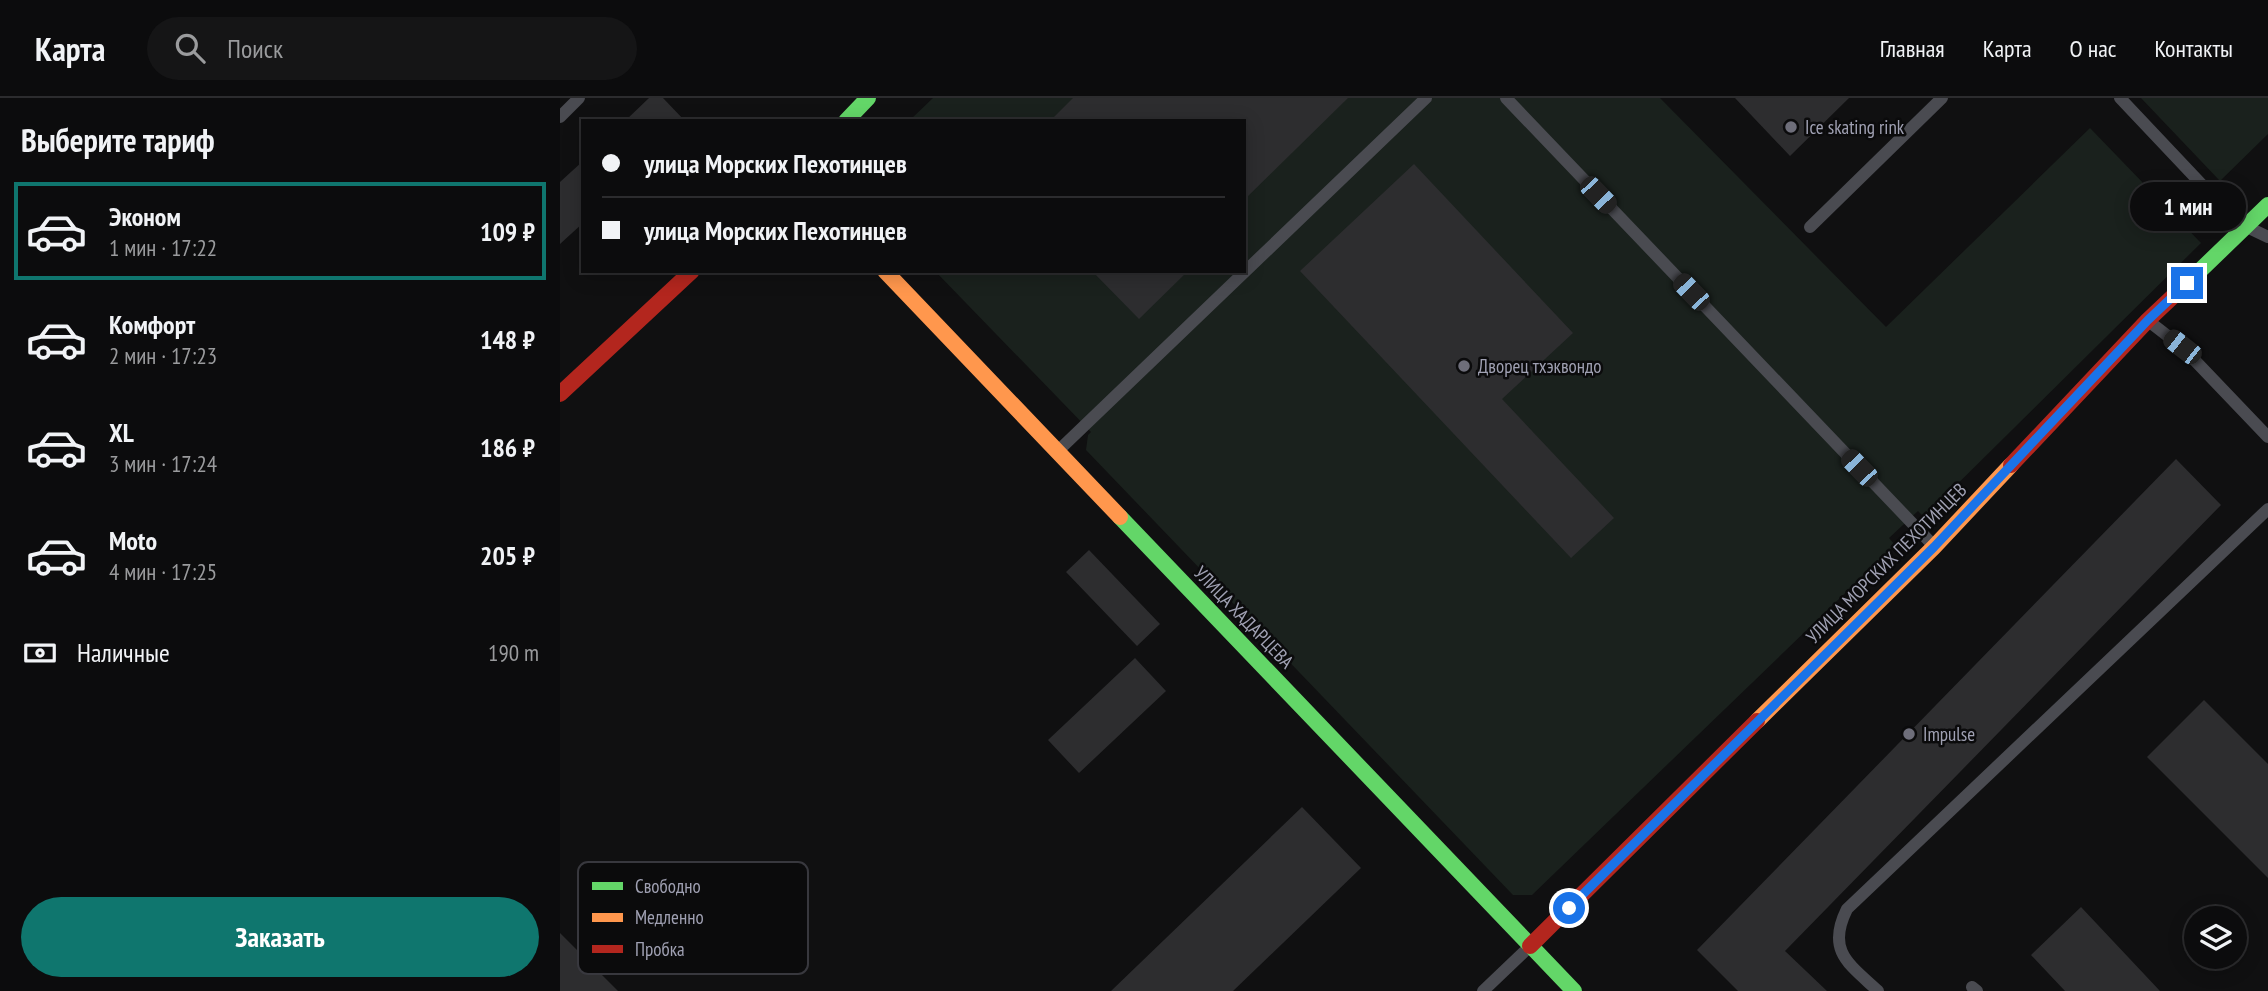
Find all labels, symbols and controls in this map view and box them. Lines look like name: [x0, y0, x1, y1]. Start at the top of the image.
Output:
search box: [147, 17, 637, 80]
text: Карта: [35, 27, 105, 70]
icon: search: [171, 29, 209, 67]
text: Поиск: [227, 32, 283, 65]
text: Главная: [1880, 33, 1945, 64]
text: Карта: [1983, 33, 2032, 64]
text: О нас: [2070, 33, 2116, 64]
text: Контакты: [2154, 33, 2233, 64]
place label: Ice skating rink: [1805, 115, 1905, 139]
text: Выберите тариф: [21, 119, 215, 161]
marker: Ice skating rink: [1783, 119, 1799, 135]
text: улица Морских Пехотинцев: [644, 147, 907, 180]
car: [1576, 173, 1621, 217]
callout: 1 мин: [2129, 181, 2245, 230]
text: 1 мин: [2163, 192, 2213, 221]
icon: car: [25, 200, 88, 263]
text: Эконом: [109, 200, 181, 233]
text: улица Морских Пехотинцев: [644, 214, 907, 247]
text: 109 ₽: [480, 215, 535, 248]
text: 1 мин · 17:22: [109, 233, 217, 262]
route end: [2171, 267, 2203, 299]
car: [1669, 270, 1714, 314]
icon: car: [25, 308, 88, 371]
text: Комфорт: [109, 308, 195, 341]
text: 148 ₽: [480, 323, 535, 356]
car: [2159, 326, 2206, 368]
text: 2 мин · 17:23: [109, 341, 217, 370]
place label: Дворец тхэквондо: [1478, 354, 1602, 378]
marker: Дворец тхэквондо: [1456, 358, 1472, 374]
icon: car: [25, 416, 88, 479]
text: XL: [109, 416, 134, 449]
text: 186 ₽: [480, 431, 535, 464]
car: [1837, 446, 1882, 490]
text: 3 мин · 17:24: [109, 449, 217, 478]
street label: УЛИЦА МОРСКИХ ПЕХОТИНЦЕВ: [1801, 478, 1971, 648]
icon: car: [25, 524, 88, 587]
text: Moto: [109, 524, 157, 557]
text: 205 ₽: [480, 539, 535, 572]
text: 4 мин · 17:25: [109, 557, 217, 586]
street label: УЛИЦА ХАДАРЦЕВА: [1189, 561, 1299, 673]
icon: cash: [21, 634, 59, 672]
text: Наличные: [77, 636, 170, 669]
text: 190 m: [488, 638, 539, 667]
place label: Impulse: [1923, 722, 1975, 746]
marker: Impulse: [1901, 726, 1917, 742]
legend: [578, 862, 808, 974]
text: Свободно: [635, 874, 701, 898]
route start: [1553, 892, 1585, 924]
button: Заказать: [21, 897, 539, 977]
text: Медленно: [635, 905, 704, 929]
map controls: [2184, 906, 2247, 969]
button: layers: [2184, 906, 2247, 969]
text: Пробка: [635, 937, 685, 961]

